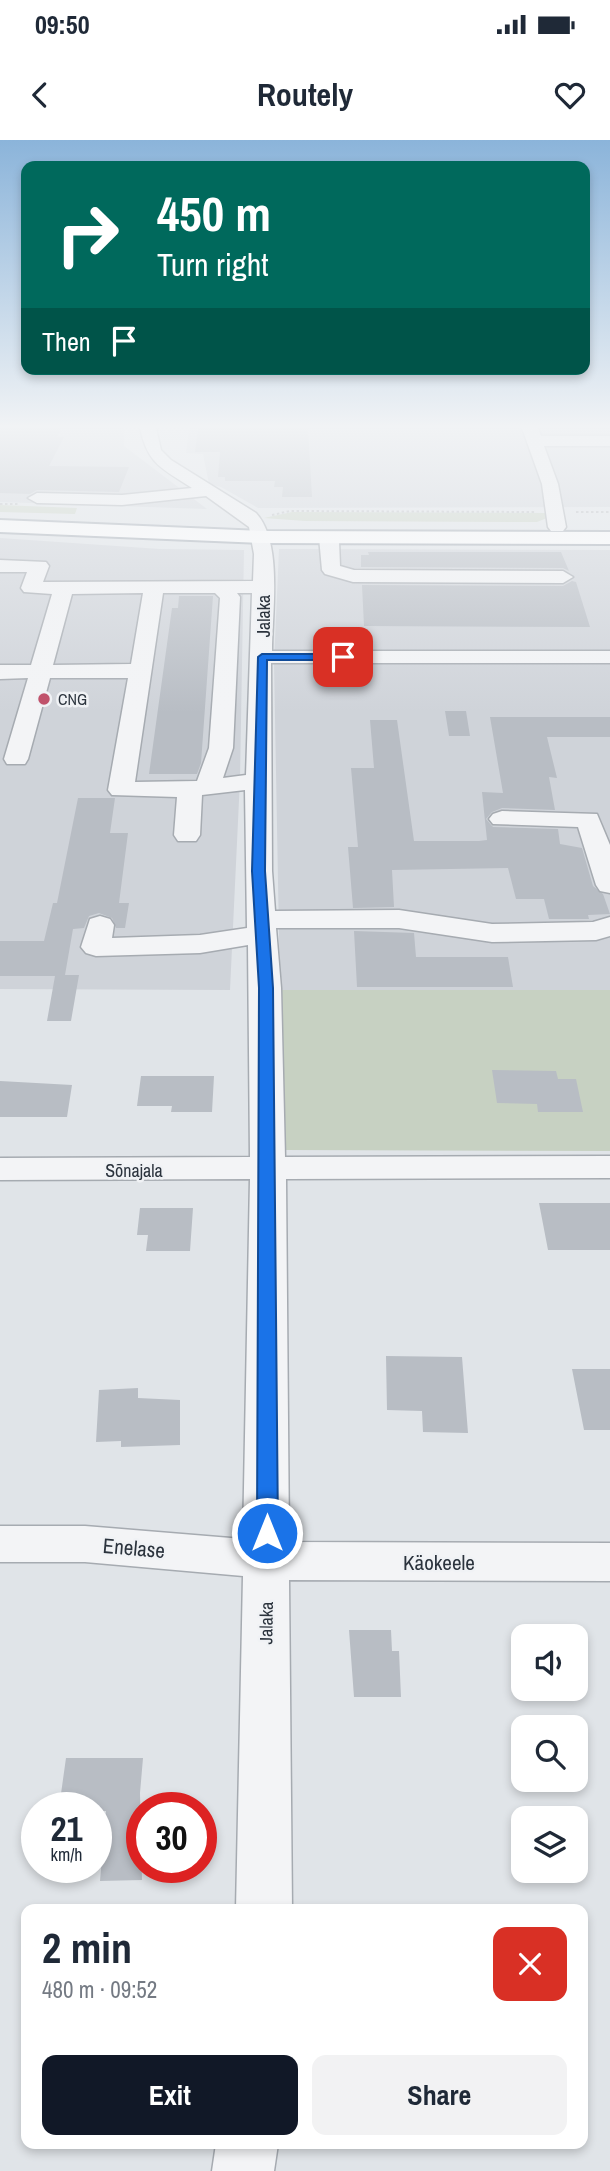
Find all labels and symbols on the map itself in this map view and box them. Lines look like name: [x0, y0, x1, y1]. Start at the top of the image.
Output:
street label: Jalaka: [251, 595, 276, 637]
pin: [313, 627, 373, 687]
place label: CNG: [58, 688, 87, 710]
marker: CNG: [36, 691, 52, 707]
street label: Sõnajala: [105, 1158, 163, 1183]
position arrow: [230, 1496, 304, 1570]
street label: Enelase: [102, 1531, 166, 1565]
street label: Käokeele: [403, 1548, 475, 1577]
street label: Jalaka: [253, 1601, 279, 1645]
speed limit sign: 30: [126, 1792, 217, 1883]

